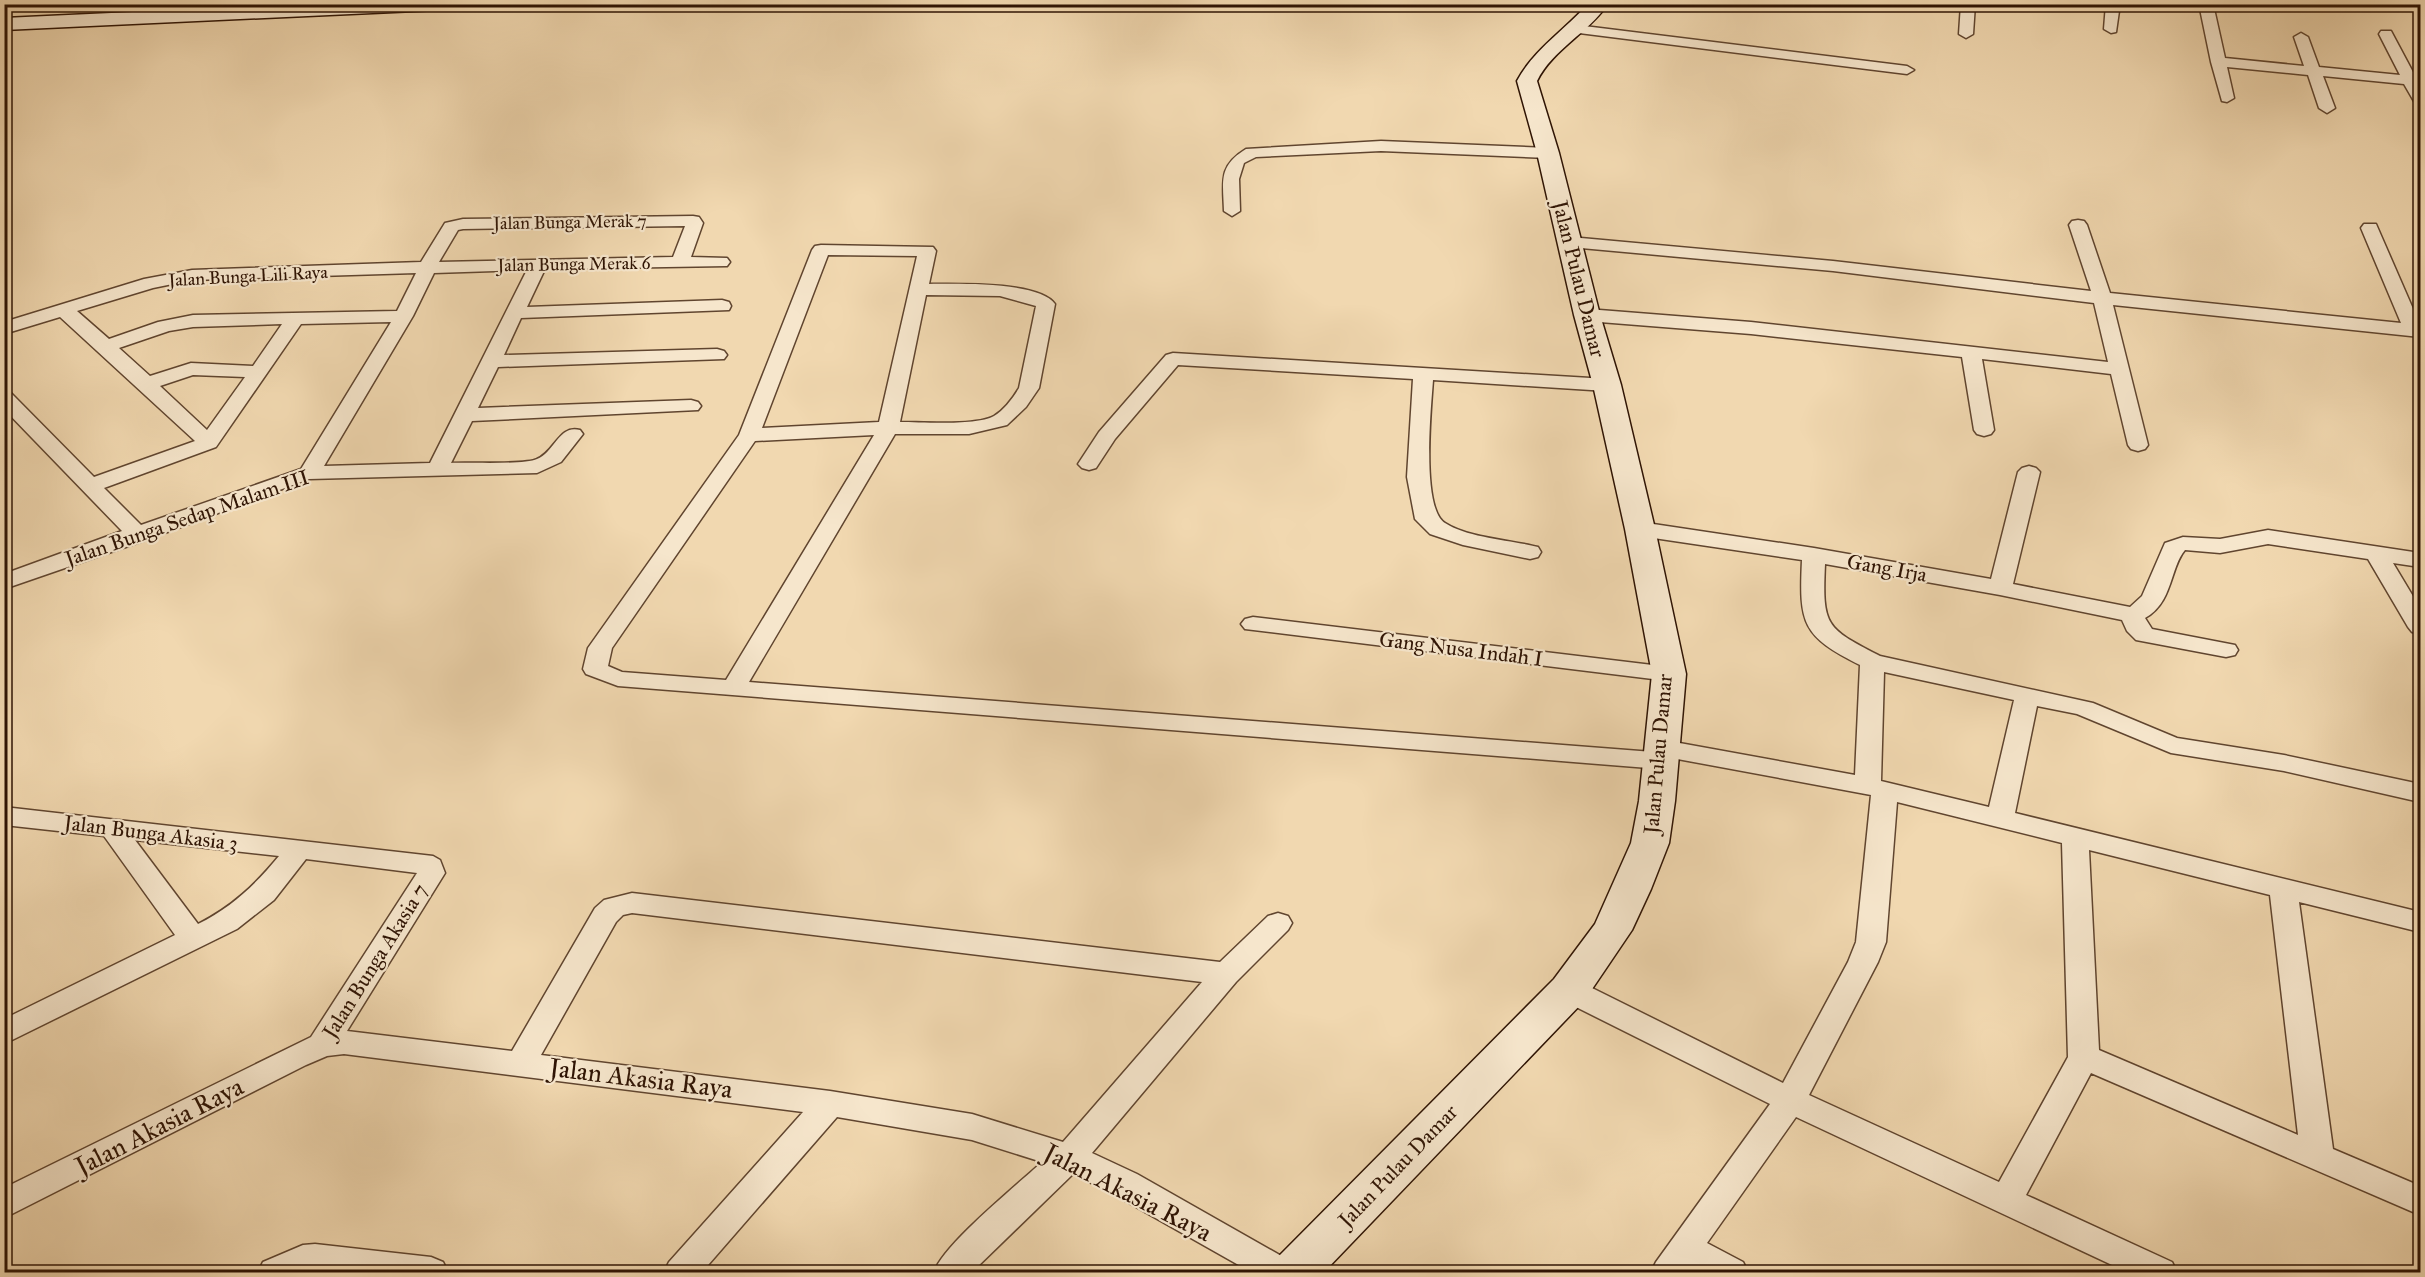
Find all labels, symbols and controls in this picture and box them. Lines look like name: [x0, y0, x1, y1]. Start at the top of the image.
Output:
street label: Jalan Pulau Damar: [1546, 196, 1611, 360]
street label: Jalan Bunga Merak 7: [491, 210, 647, 235]
street label: Jalan Bunga Merak 6: [495, 252, 652, 277]
street label: Jalan Bunga Lili Raya: [166, 261, 329, 292]
street label: Jalan Bunga Sedap Malam III: [60, 464, 312, 573]
street label: Gang Irja: [1845, 548, 1929, 588]
street label: Gang Nusa Indah I: [1378, 626, 1544, 672]
street label: Jalan Pulau Damar: [1638, 673, 1678, 837]
street label: Jalan Bunga Akasia 3: [61, 809, 239, 857]
street label: Jalan Bunga Akasia 7: [316, 879, 433, 1045]
street label: Jalan Akasia Raya: [545, 1051, 734, 1105]
street label: Jalan Akasia Raya: [67, 1070, 248, 1183]
street label: Jalan Pulau Damar: [1331, 1099, 1463, 1234]
street label: Jalan Akasia Raya: [1036, 1135, 1217, 1248]

